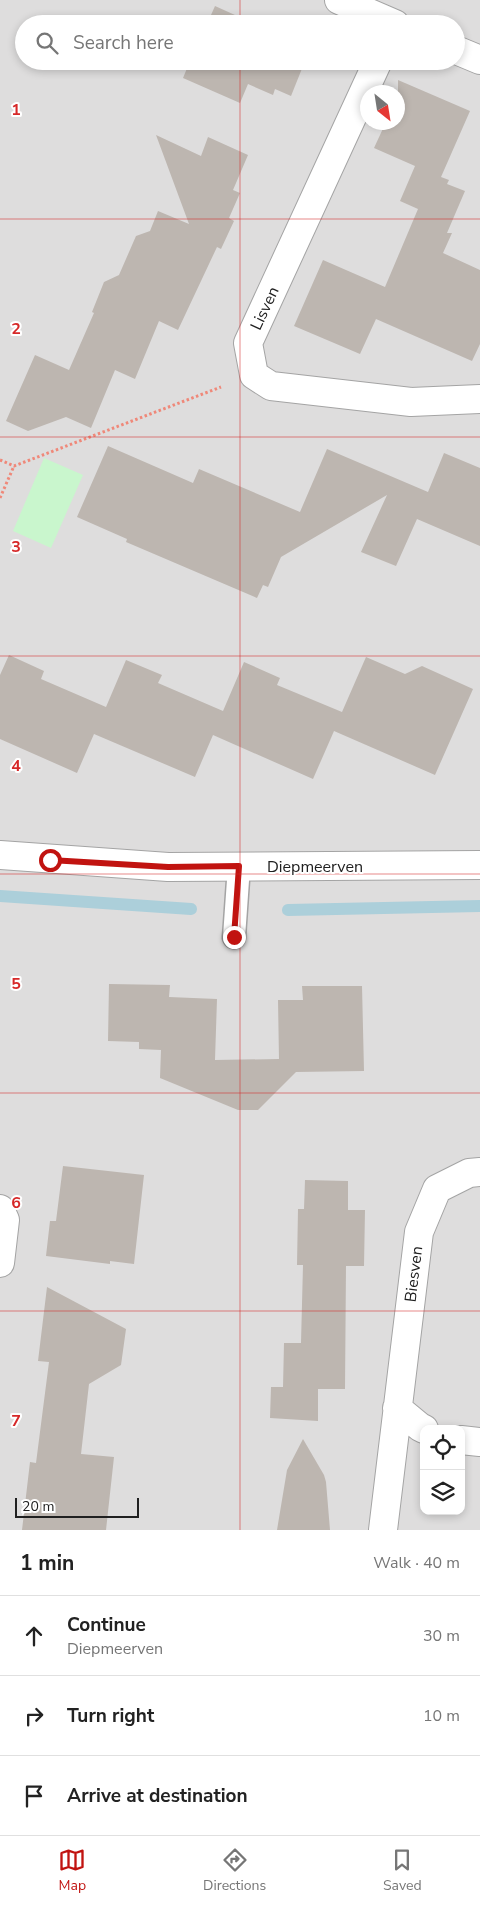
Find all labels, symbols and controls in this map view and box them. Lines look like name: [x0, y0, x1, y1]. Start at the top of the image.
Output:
search box: [15, 15, 465, 70]
icon: search: [33, 29, 61, 57]
text: Search here: [73, 30, 174, 56]
north arrow: [360, 85, 405, 130]
text: 1: [11, 99, 21, 121]
street label: Lisven: [245, 283, 285, 334]
text: 2: [11, 318, 21, 340]
text: 3: [11, 536, 21, 558]
text: 4: [11, 755, 21, 777]
route start: [39, 849, 62, 872]
street label: Diepmeerven: [267, 856, 363, 878]
route end: [223, 926, 246, 949]
text: 5: [11, 973, 21, 995]
text: 6: [11, 1192, 21, 1214]
street label: Biesven: [400, 1245, 428, 1303]
text: 7: [11, 1410, 21, 1432]
map controls: [420, 1425, 465, 1515]
button: locate: [420, 1425, 465, 1470]
button: layers: [420, 1470, 465, 1515]
scale bar: [15, 1495, 139, 1518]
text: 20 m: [22, 1497, 54, 1516]
text: 1 min: [20, 1549, 74, 1577]
text: Walk · 40 m: [373, 1552, 460, 1574]
text: Continue: [67, 1612, 146, 1638]
icon: ahead: [20, 1622, 48, 1650]
text: 30 m: [423, 1625, 460, 1647]
text: Diepmeerven: [67, 1638, 163, 1660]
icon: right: [20, 1702, 48, 1730]
text: Turn right: [67, 1703, 154, 1729]
text: 10 m: [423, 1705, 460, 1727]
icon: arrive: [20, 1782, 48, 1810]
text: Arrive at destination: [67, 1783, 248, 1809]
tab: Map: [58, 1846, 86, 1895]
tab: Directions: [203, 1846, 266, 1895]
tab: Saved: [383, 1846, 422, 1895]

